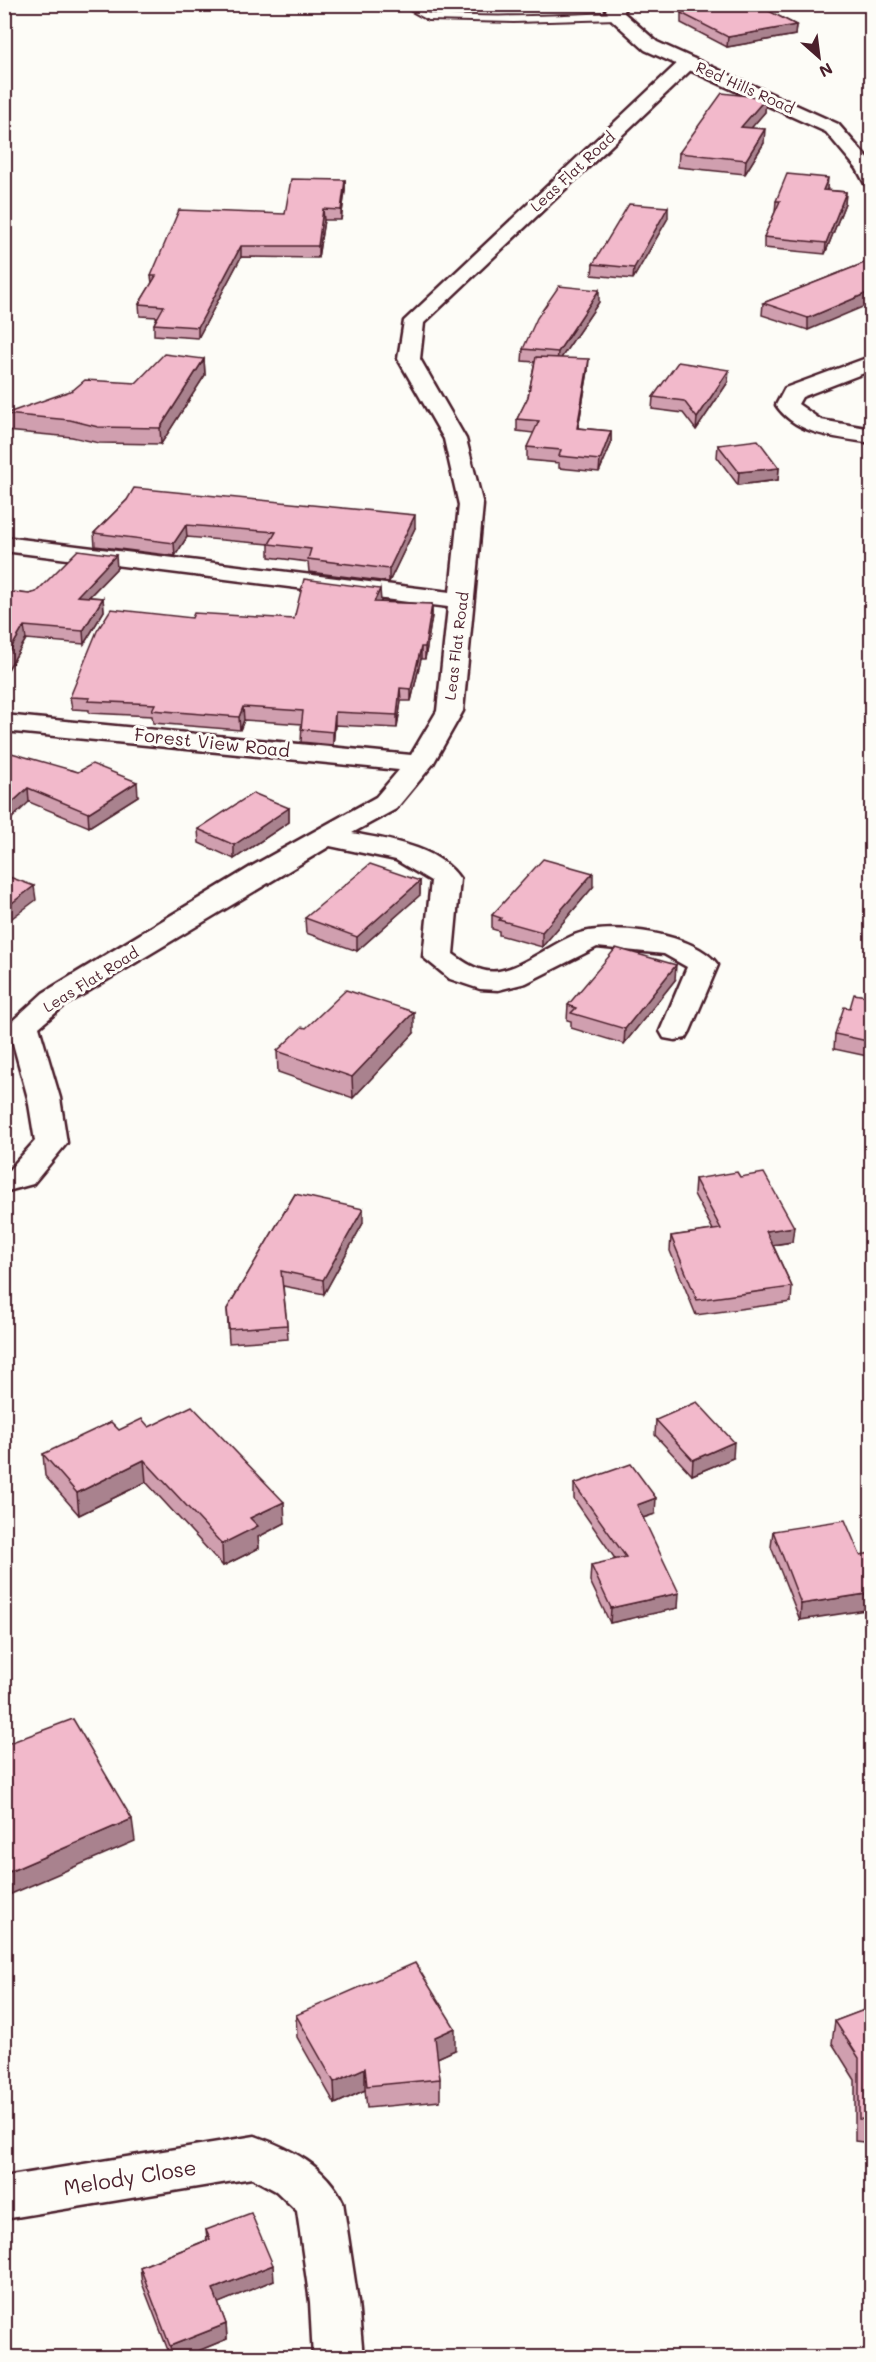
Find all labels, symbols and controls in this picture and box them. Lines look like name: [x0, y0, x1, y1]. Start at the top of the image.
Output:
north arrow: [789, 27, 849, 87]
street label: Red Hills Road: [693, 56, 798, 118]
text: N: [816, 59, 837, 83]
street label: Leas Flat Road: [526, 127, 619, 216]
street label: Leas Flat Road: [439, 591, 473, 701]
street label: Forest View Road: [133, 722, 291, 762]
street label: Leas Flat Road: [39, 942, 142, 1016]
street label: Melody Close: [61, 2153, 198, 2200]

